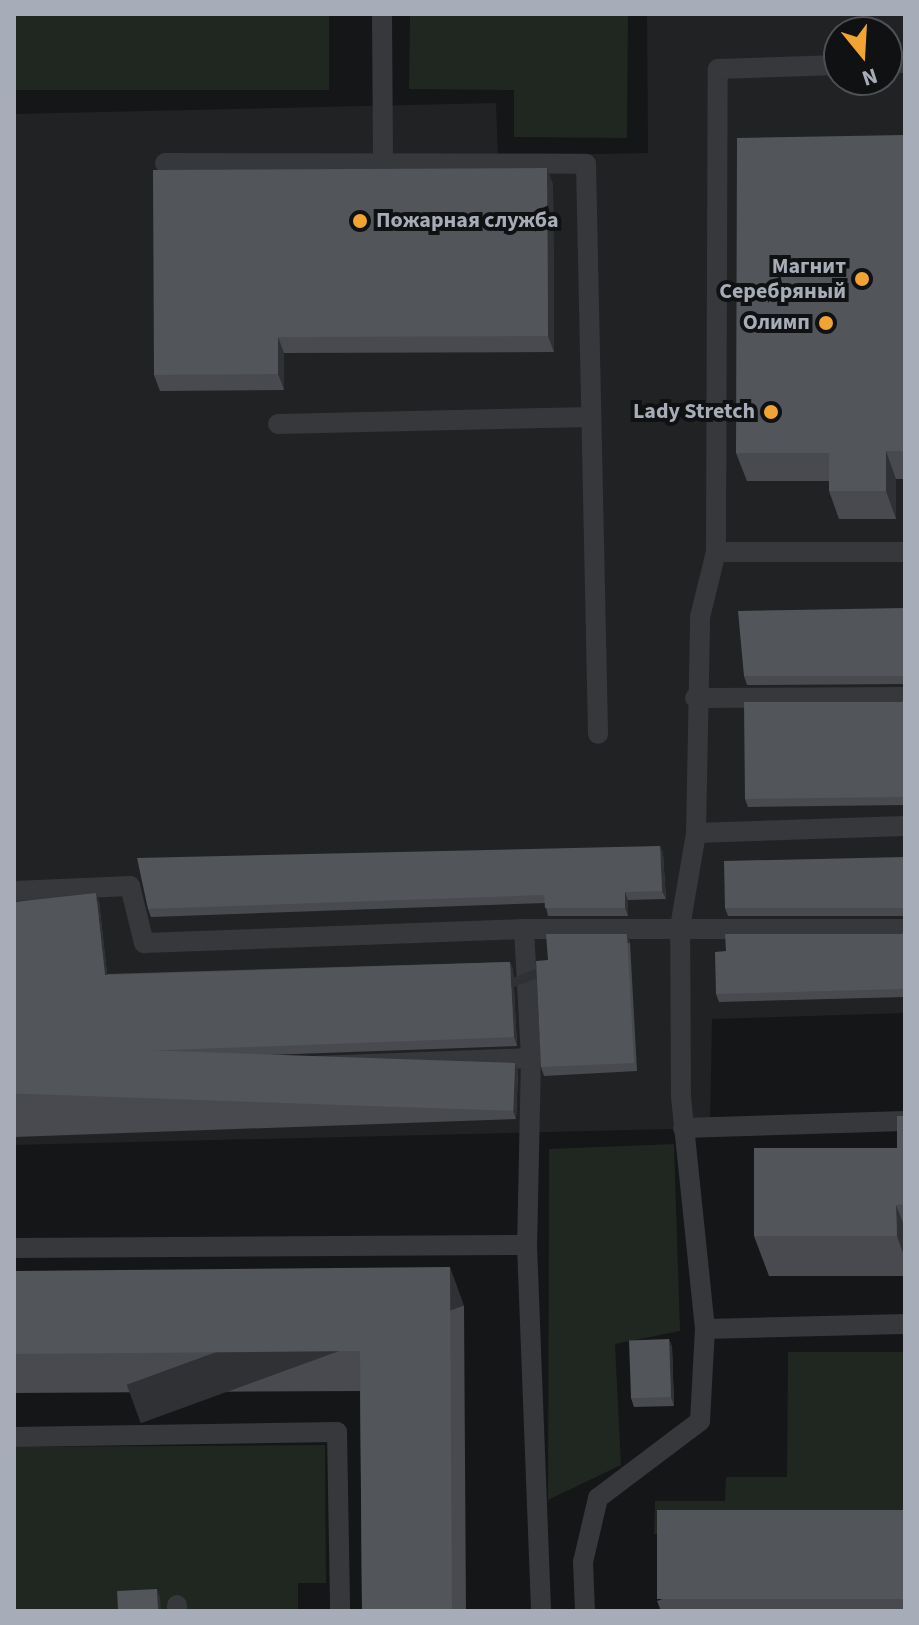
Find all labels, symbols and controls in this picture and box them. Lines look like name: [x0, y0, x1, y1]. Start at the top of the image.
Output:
north arrow: [823, 16, 903, 96]
text: N: [858, 59, 882, 94]
place label: Пожарная служба: [376, 208, 559, 234]
marker: Пожарная служба: [351, 212, 369, 230]
place label: Магнит Серебряный: [719, 253, 846, 304]
marker: Магнит Серебряный: [853, 270, 871, 288]
place label: Олимп: [743, 310, 810, 336]
marker: Олимп: [817, 314, 835, 332]
place label: Lady Stretch: [633, 399, 755, 425]
marker: Lady Stretch: [762, 403, 780, 421]

